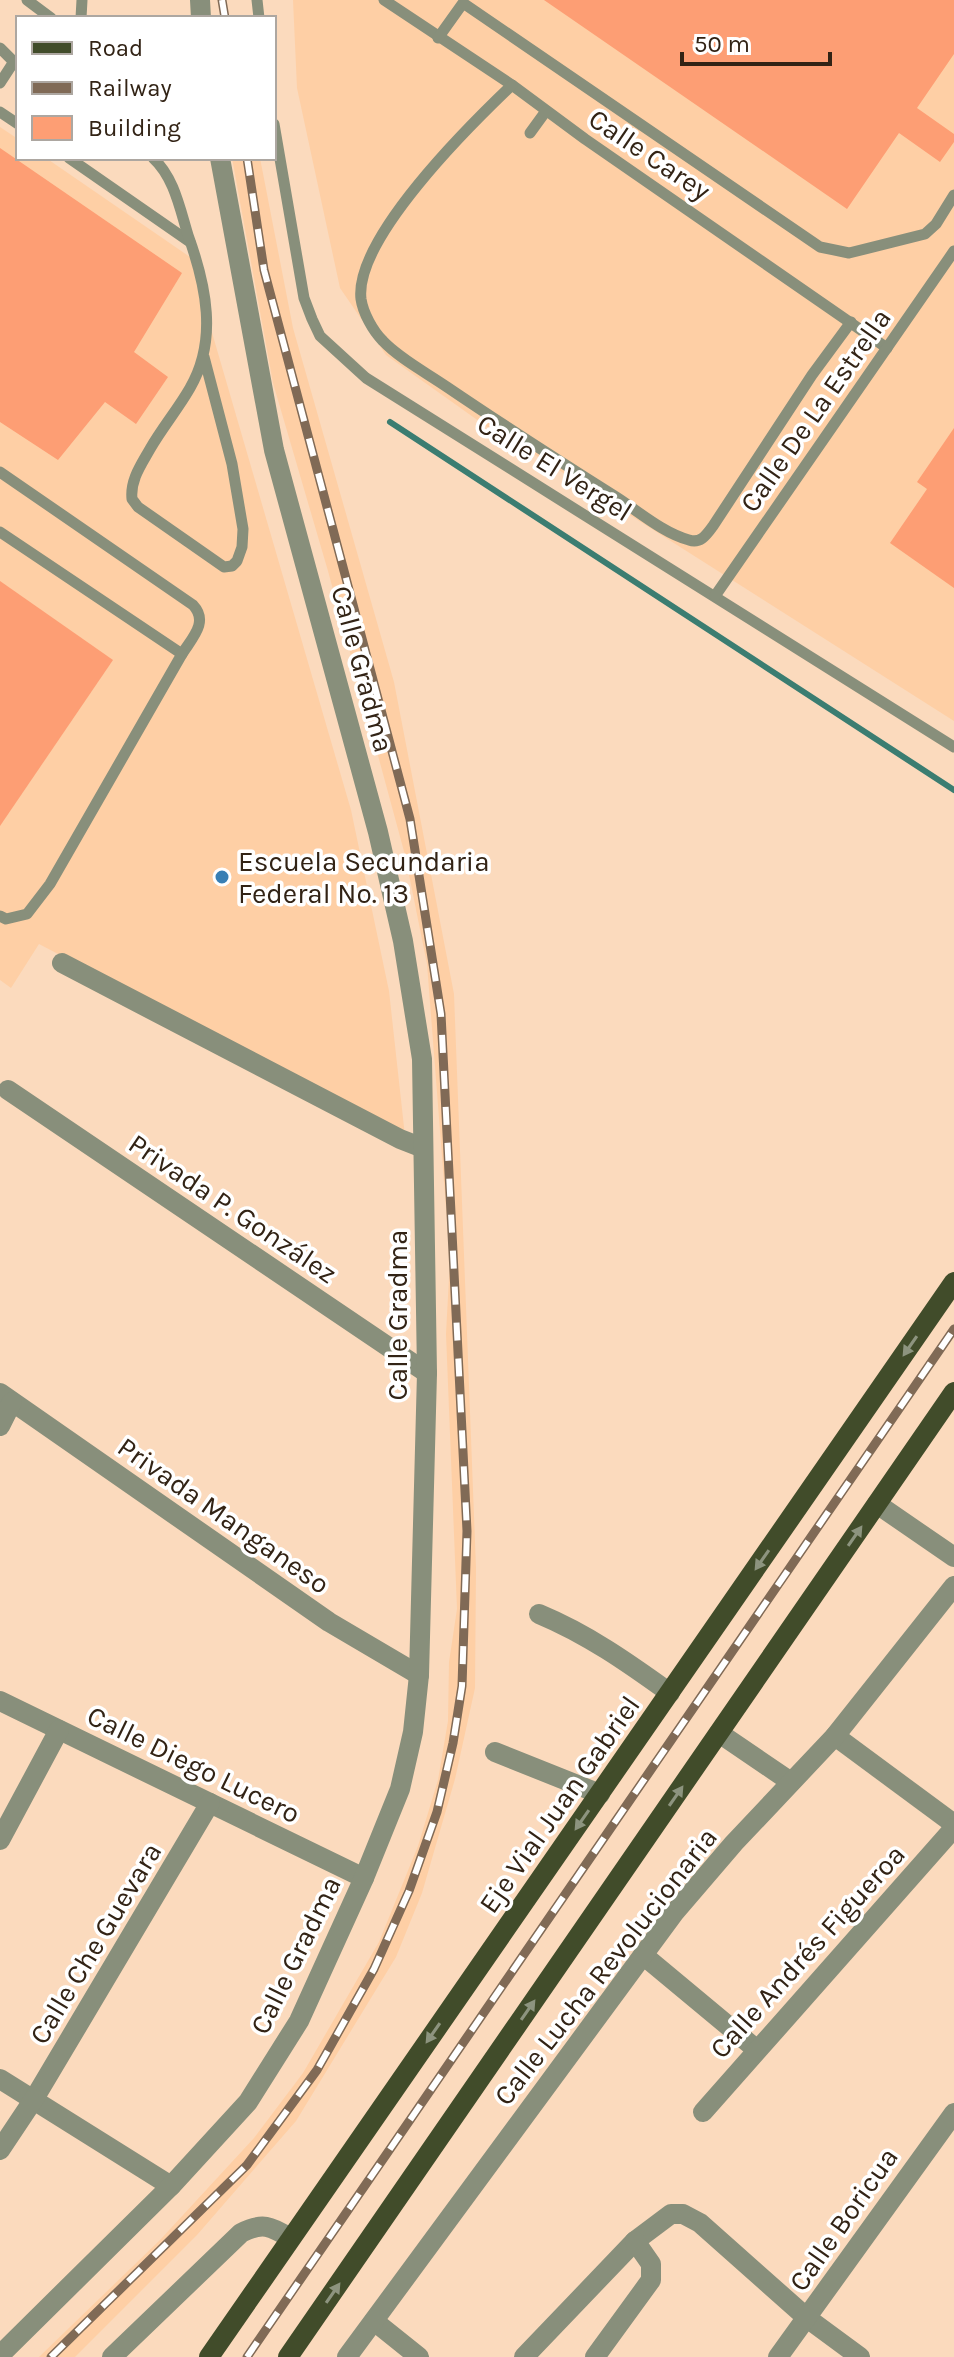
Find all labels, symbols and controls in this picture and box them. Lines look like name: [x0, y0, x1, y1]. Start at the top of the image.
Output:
legend: [16, 16, 276, 160]
scale bar: [682, 16, 830, 66]
text: 50 m: [694, 30, 750, 58]
text: Road: [88, 34, 143, 62]
text: Railway: [88, 74, 172, 102]
street label: Calle Carey: [583, 102, 717, 207]
text: Building: [88, 114, 181, 142]
street label: Calle De La Estrella: [733, 302, 898, 518]
street label: Calle El Vergel: [471, 407, 638, 528]
street label: Calle Gradma: [324, 582, 401, 756]
place label: Escuela Secundaria Federal No. 13: [238, 845, 490, 910]
marker: Escuela Secundaria Federal No. 13: [213, 868, 231, 886]
street label: Privada P. González: [122, 1127, 343, 1290]
street label: Calle Gradma: [381, 1229, 414, 1401]
one-way arrow: [903, 1335, 918, 1356]
street label: Privada Manganeso: [112, 1430, 336, 1601]
one-way arrow: [847, 1525, 862, 1546]
one-way arrow: [755, 1549, 770, 1570]
street label: Eje Vial Juan Gabriel: [472, 1689, 647, 1919]
street label: Calle Diego Lucero: [82, 1699, 306, 1830]
one-way arrow: [668, 1785, 683, 1806]
one-way arrow: [575, 1809, 590, 1830]
street label: Calle Lucha Revolucionaria: [487, 1821, 724, 2111]
street label: Calle Che Guevara: [22, 1837, 168, 2050]
street label: Calle Andrés Figueroa: [703, 1838, 912, 2065]
street label: Calle Gradma: [243, 1871, 348, 2039]
one-way arrow: [520, 1999, 535, 2020]
one-way arrow: [426, 2022, 441, 2043]
street label: Calle Boricua: [782, 2141, 905, 2297]
one-way arrow: [325, 2282, 340, 2303]

